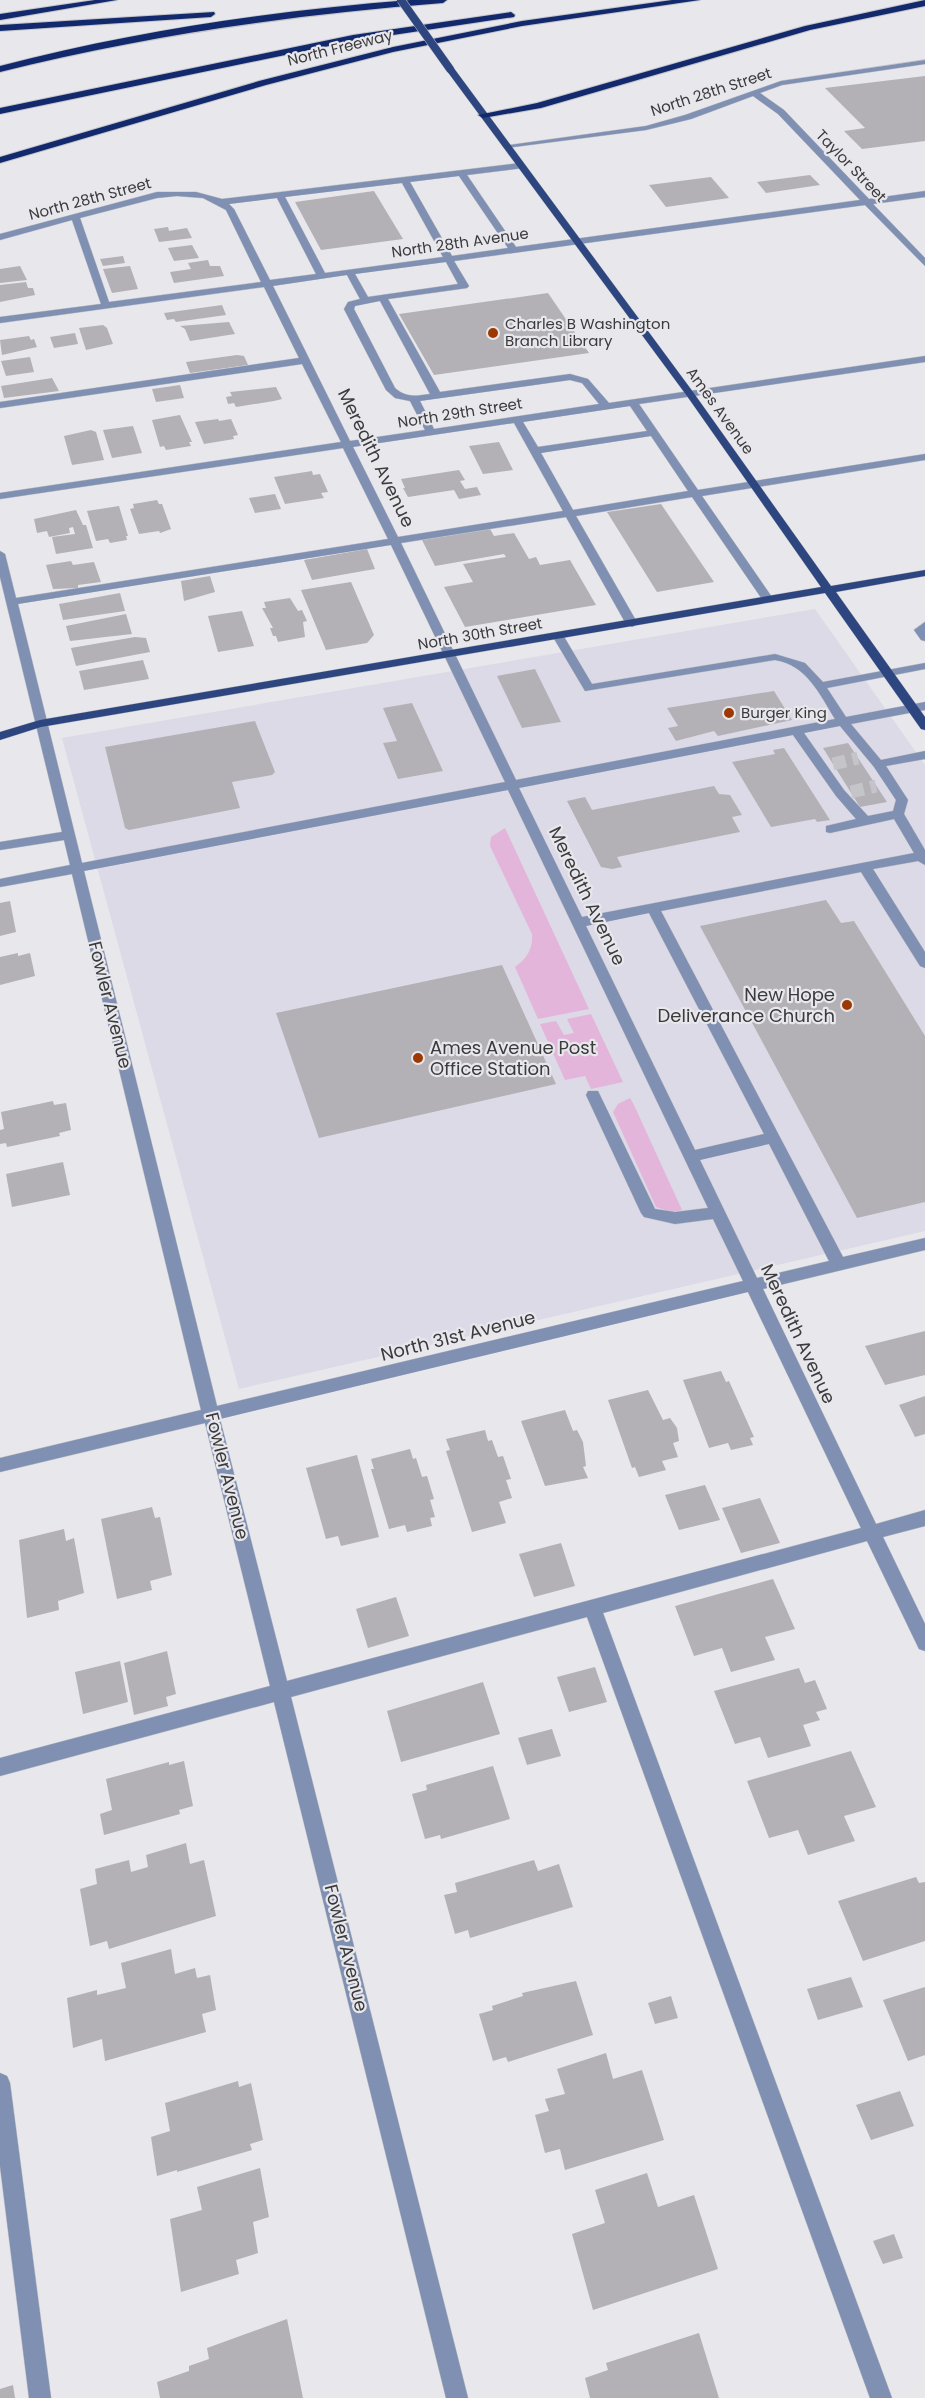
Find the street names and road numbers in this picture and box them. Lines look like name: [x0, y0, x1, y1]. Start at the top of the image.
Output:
street label: North Freeway: [285, 24, 395, 71]
street label: North 28th Street: [648, 62, 774, 121]
street label: Taylor Street: [811, 125, 891, 207]
street label: North 28th Street: [26, 172, 153, 225]
street label: North 28th Avenue: [390, 222, 530, 263]
street label: Ames Avenue: [682, 363, 759, 459]
street label: Meredith Avenue: [332, 384, 421, 531]
street label: North 29th Street: [396, 392, 524, 433]
street label: North 30th Street: [416, 612, 544, 655]
street label: Meredith Avenue: [543, 822, 632, 969]
street label: Fowler Avenue: [83, 939, 138, 1071]
street label: Meredith Avenue: [755, 1260, 842, 1408]
street label: North 31st Avenue: [378, 1304, 538, 1367]
street label: Fowler Avenue: [200, 1410, 255, 1542]
street label: Fowler Avenue: [319, 1882, 374, 2014]

